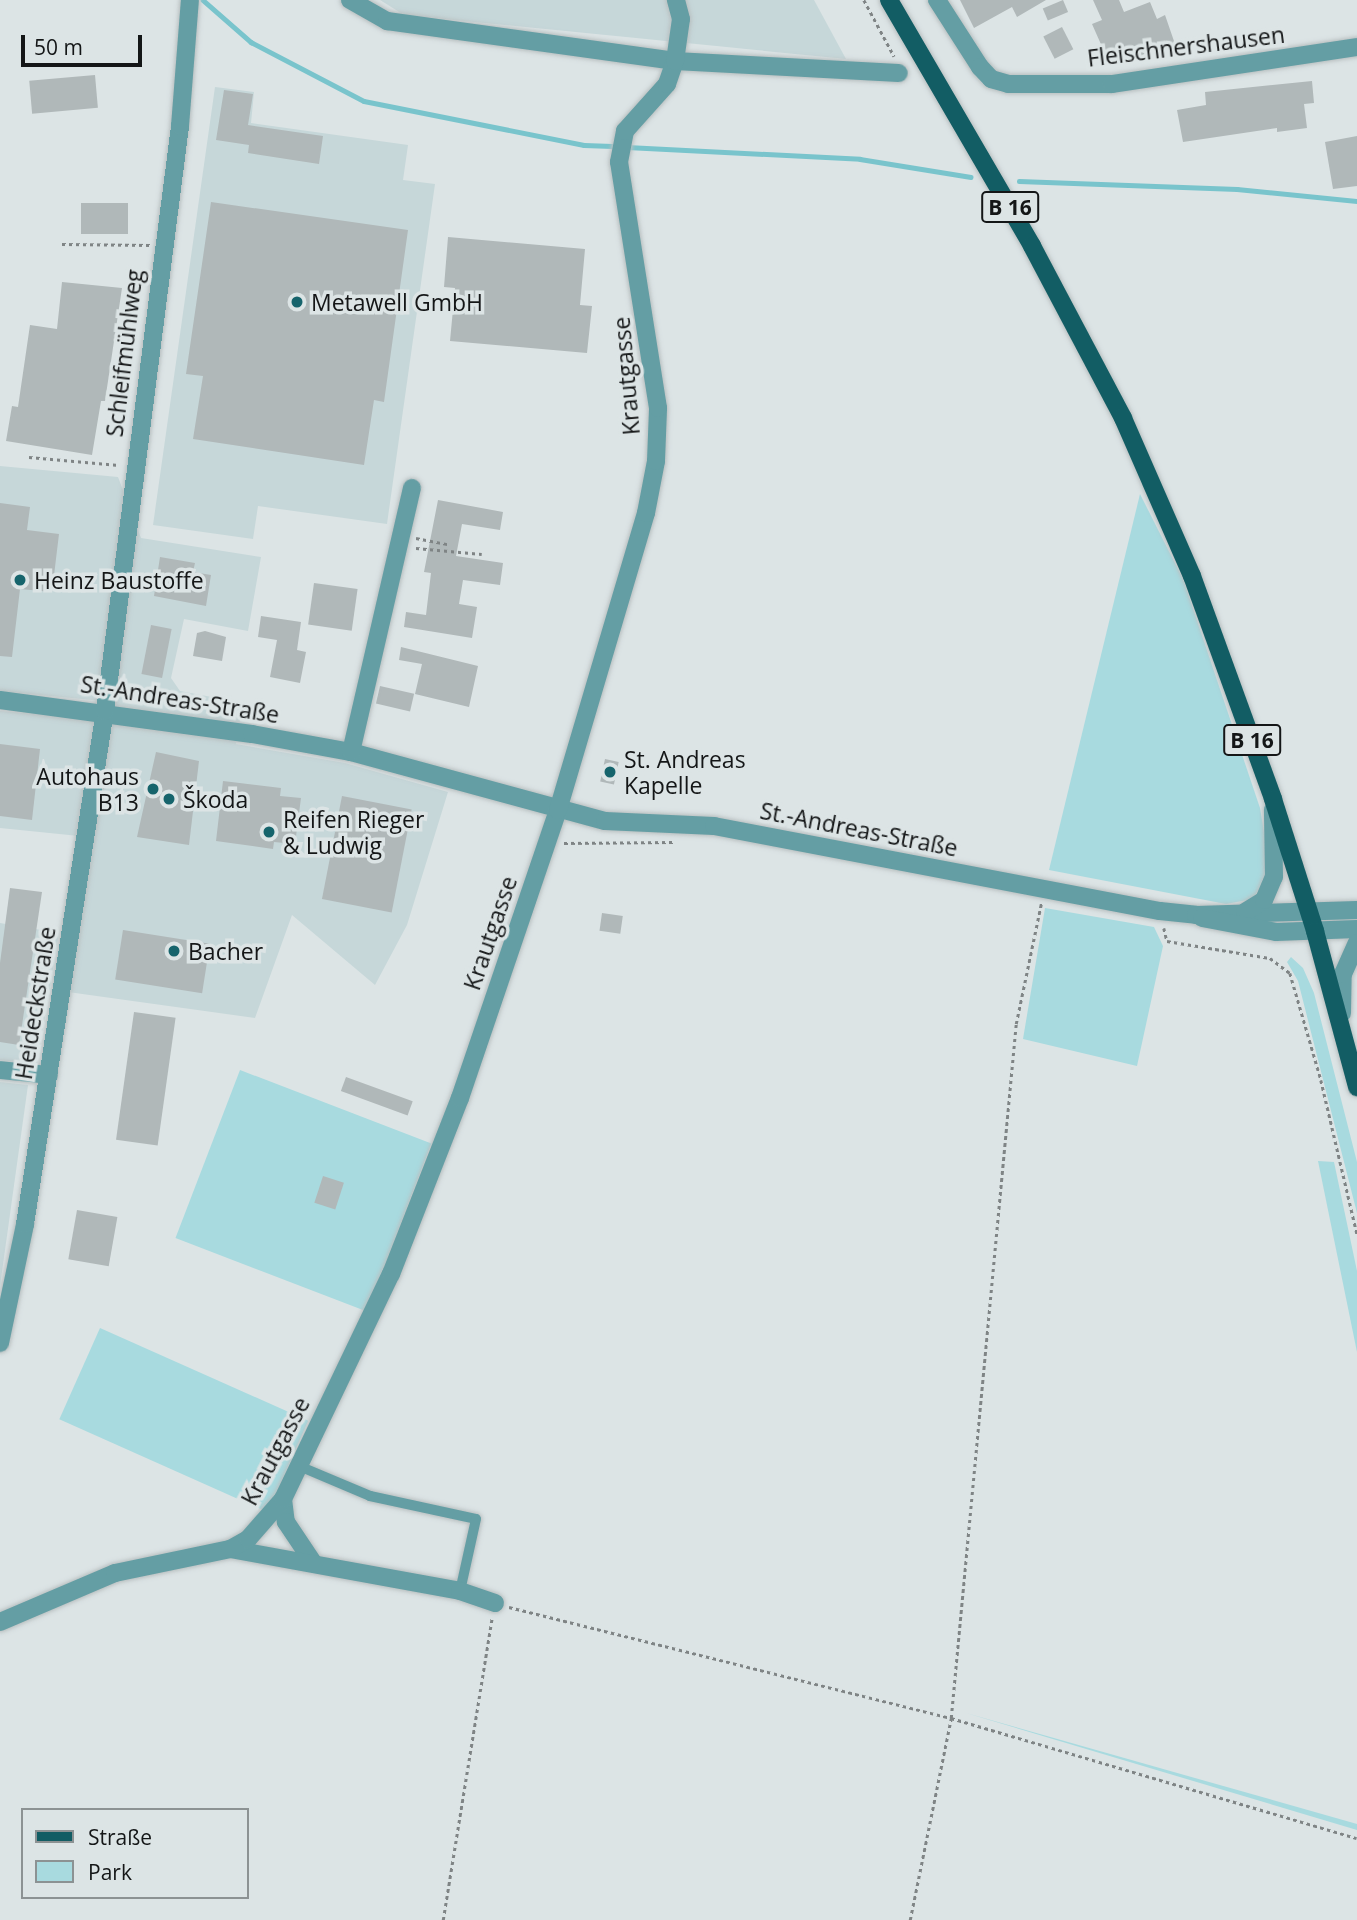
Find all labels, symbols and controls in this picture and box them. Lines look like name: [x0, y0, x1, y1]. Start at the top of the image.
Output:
street label: Fleischnershausen: [1086, 20, 1286, 72]
scale bar: [24, 21, 145, 65]
text: 50 m: [34, 33, 83, 61]
road number: B 16: [980, 190, 1040, 224]
street label: Schleifmühlweg: [100, 268, 148, 438]
place label: Metawell GmbH: [311, 288, 483, 316]
marker: Metawell GmbH: [289, 294, 305, 310]
street label: Krautgasse: [607, 316, 645, 436]
place label: Heinz Baustoffe: [34, 566, 204, 594]
marker: Heinz Baustoffe: [12, 572, 28, 588]
street label: St.-Andreas-Straße: [79, 670, 281, 728]
road number: B 16: [1222, 722, 1282, 758]
place label: St. Andreas Kapelle: [624, 745, 746, 799]
place label: Autohaus B13: [36, 762, 139, 816]
marker: St. Andreas Kapelle: [602, 764, 618, 780]
marker: Autohaus B13: [145, 781, 161, 797]
place label: Škoda: [183, 785, 248, 813]
marker: Škoda: [161, 791, 177, 807]
street label: St.-Andreas-Straße: [758, 796, 960, 862]
place label: Reifen Rieger & Ludwig: [283, 805, 424, 859]
marker: Reifen Rieger & Ludwig: [261, 824, 277, 840]
street label: Krautgasse: [458, 872, 522, 994]
street label: Heideckstraße: [9, 925, 61, 1081]
place label: Bacher: [188, 937, 263, 965]
marker: Bacher: [166, 943, 182, 959]
street label: Krautgasse: [235, 1392, 315, 1510]
legend: [21, 1808, 248, 1899]
text: Straße: [88, 1823, 152, 1851]
text: Park: [88, 1858, 132, 1886]

